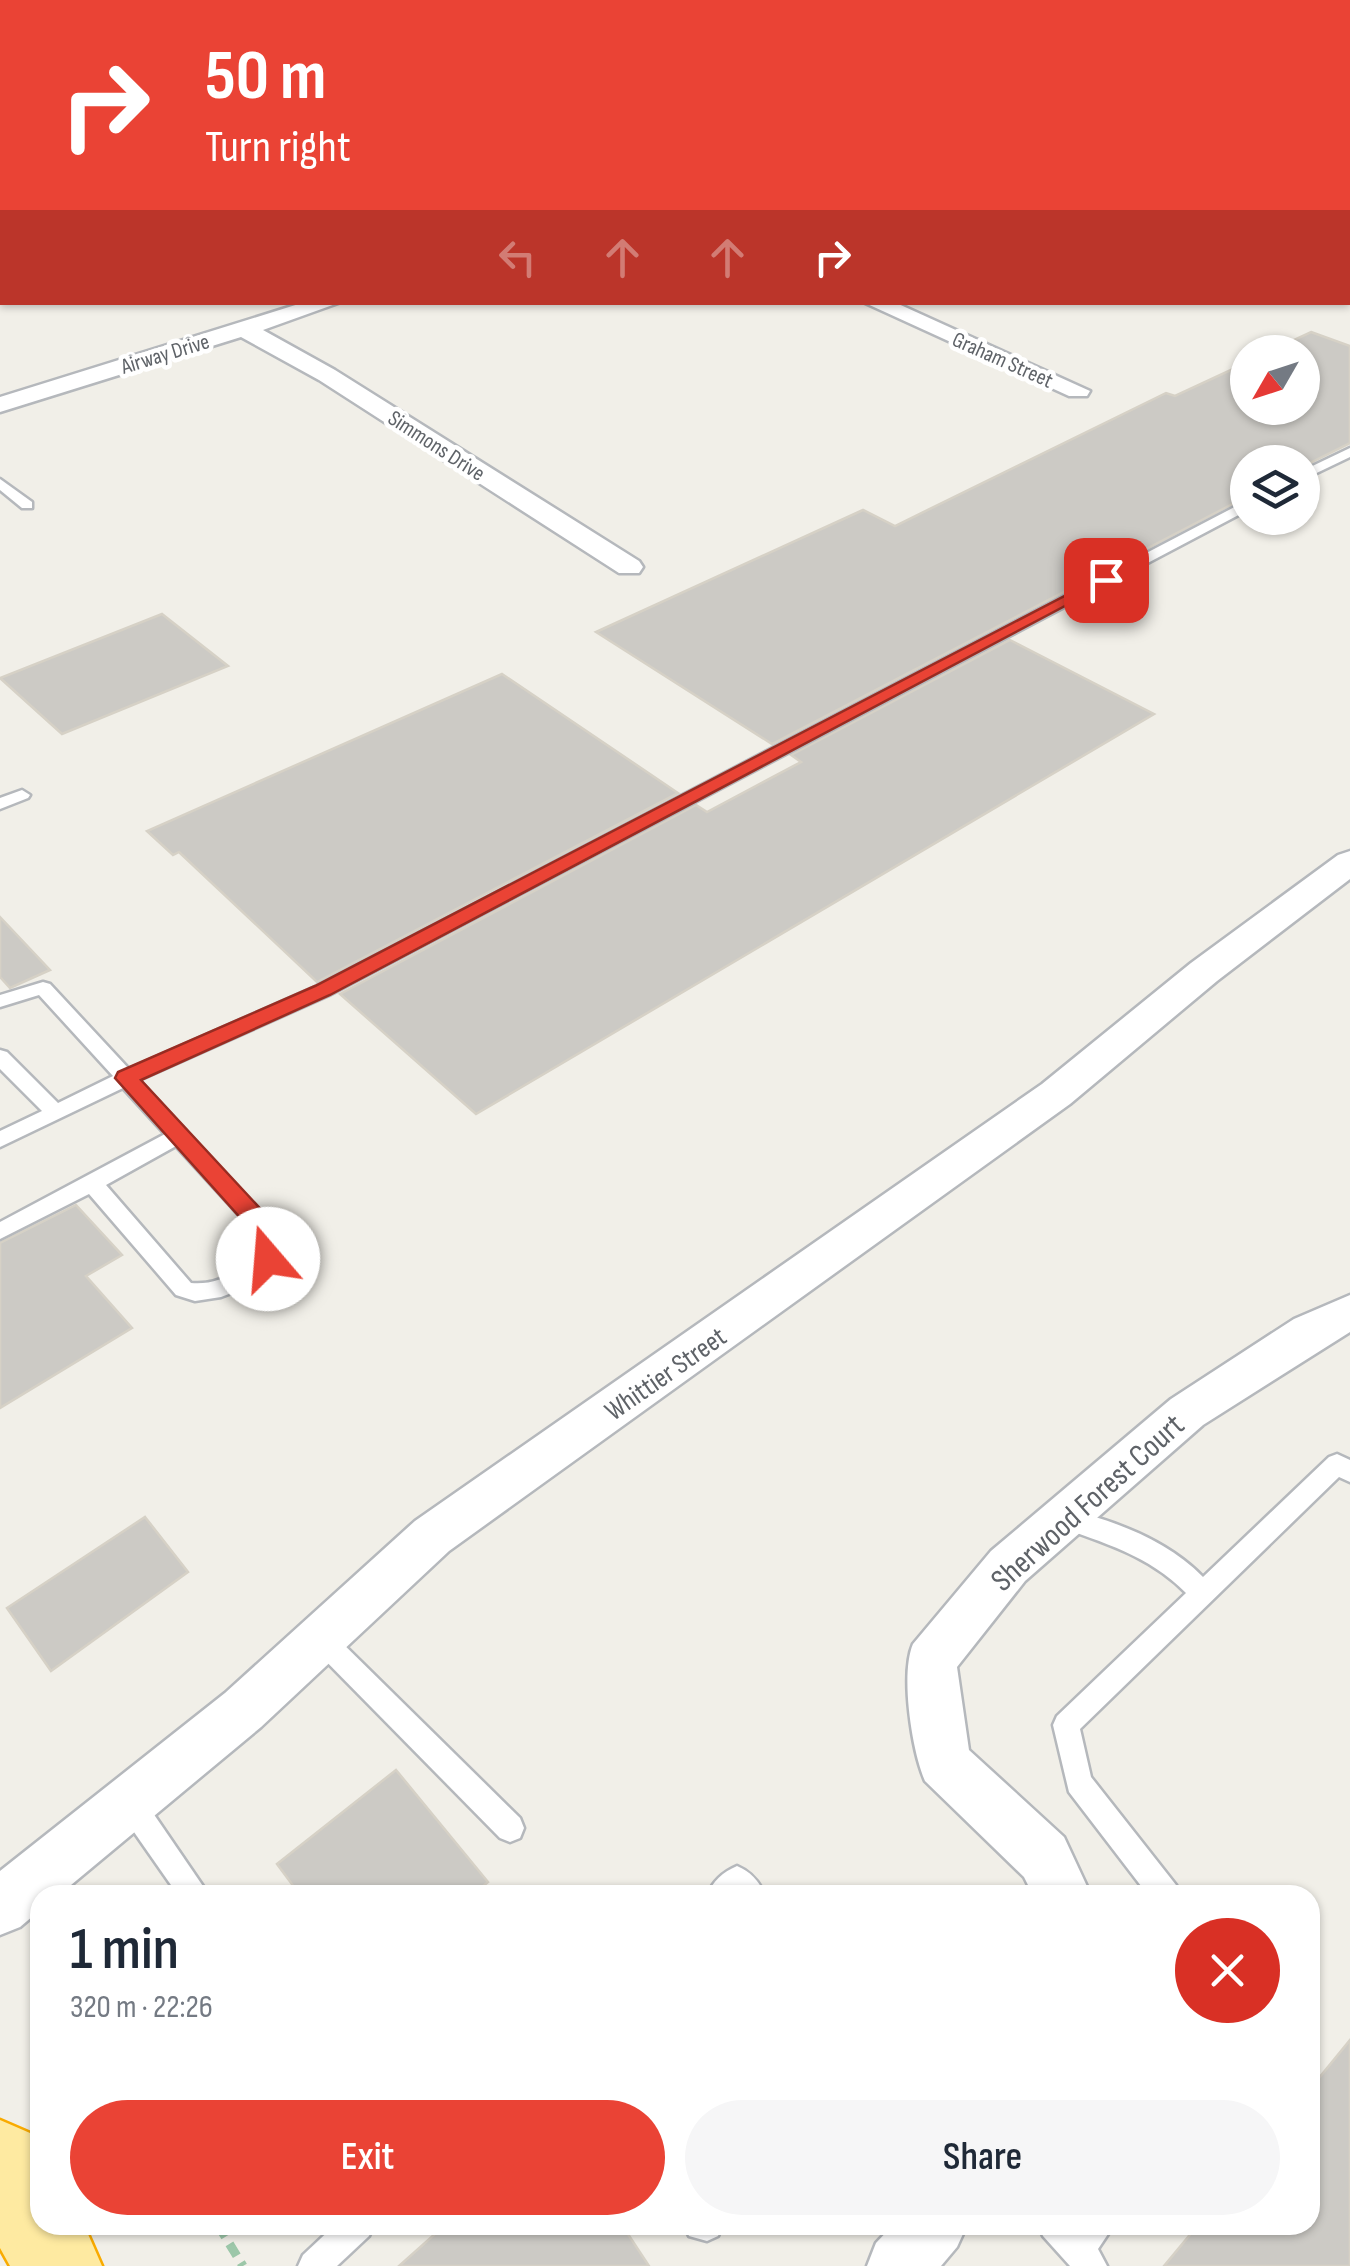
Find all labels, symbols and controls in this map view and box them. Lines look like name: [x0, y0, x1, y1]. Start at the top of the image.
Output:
text: 50 m: [205, 35, 326, 119]
icon: right: [40, 40, 170, 170]
text: Turn right: [205, 120, 351, 175]
icon: left: [490, 230, 545, 285]
icon: ahead: [595, 230, 650, 285]
icon: ahead: [700, 230, 755, 285]
icon: right: [805, 230, 860, 285]
street label: Graham Street: [948, 326, 1057, 395]
street label: Airway Drive: [117, 328, 213, 381]
north arrow: [1230, 335, 1320, 425]
map controls: [1230, 335, 1320, 535]
street label: Simmons Drive: [383, 405, 490, 488]
button: layers: [1230, 445, 1320, 535]
pin: [1064, 538, 1149, 623]
icon: arrive: [1079, 553, 1134, 608]
position arrow: [216, 1207, 320, 1311]
street label: Whittier Street: [599, 1320, 733, 1428]
street label: Sherwood Forest Court: [983, 1406, 1193, 1600]
text: 1 min: [70, 1914, 179, 1986]
button: close: [1175, 1918, 1280, 2023]
text: 320 m · 22:26: [70, 1988, 213, 2027]
button: Exit: [70, 2100, 665, 2215]
button: Share: [685, 2100, 1280, 2215]

